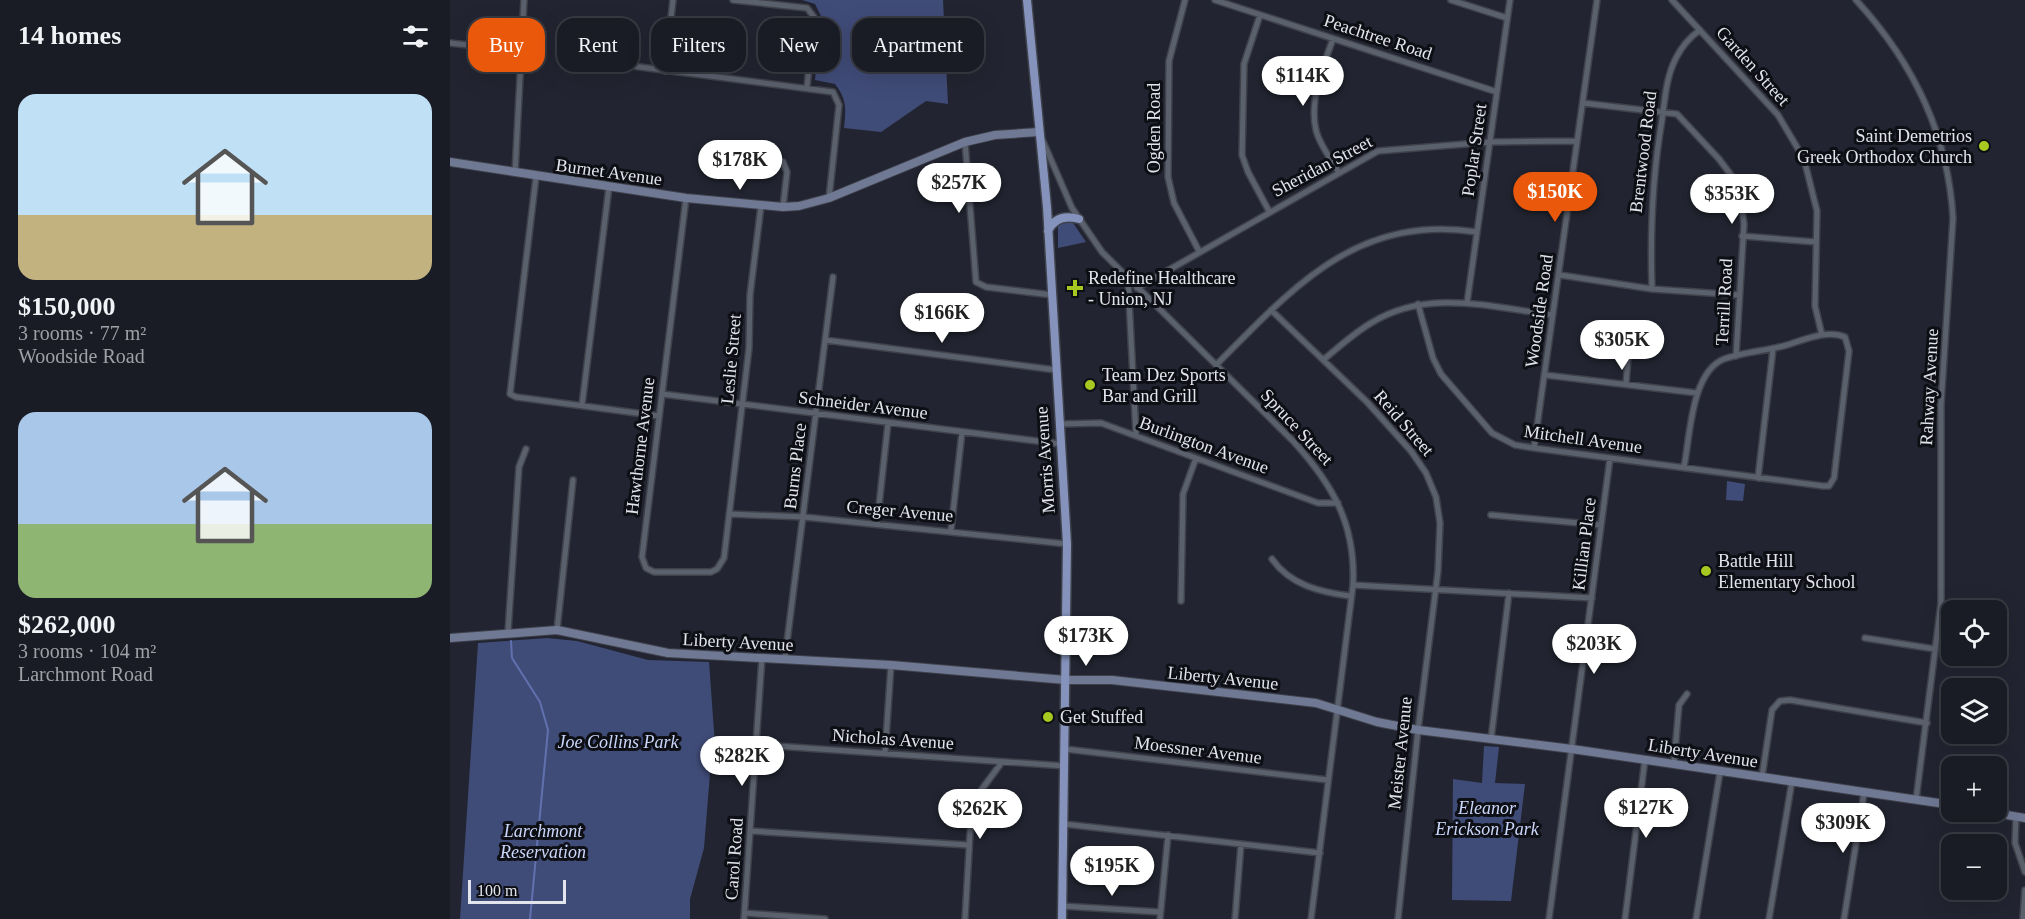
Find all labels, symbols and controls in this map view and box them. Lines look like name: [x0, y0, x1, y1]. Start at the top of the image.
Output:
street label: Peachtree Road: [1321, 10, 1435, 64]
chip: Buy: [468, 18, 545, 72]
chip: Rent: [557, 18, 639, 72]
chip: Filters: [651, 18, 746, 72]
chip: New: [758, 18, 840, 72]
chip: Apartment: [852, 18, 984, 72]
icon: filters: [399, 20, 432, 53]
text: 14 homes: [18, 21, 121, 50]
street label: Garden Street: [1712, 22, 1794, 110]
pin: $114K: [1261, 56, 1345, 107]
text: $114K: [1276, 64, 1330, 86]
street label: Ogden Road: [1144, 83, 1164, 173]
street label: Brentwood Road: [1626, 90, 1660, 214]
street label: Poplar Street: [1458, 102, 1490, 198]
place label: Saint Demetrios Greek Orthodox Church: [1797, 126, 1972, 167]
street label: Sheridan Street: [1269, 131, 1375, 201]
icon: home: [171, 133, 279, 241]
marker: Saint Demetrios Greek Orthodox Church: [1977, 139, 1991, 153]
pin: $178K: [698, 140, 782, 191]
text: $178K: [712, 148, 768, 170]
street label: Burnet Avenue: [555, 155, 663, 189]
pin: $257K: [917, 163, 1001, 214]
text: $257K: [931, 171, 987, 193]
pin: $150K: [1513, 172, 1597, 223]
pin: $353K: [1690, 174, 1774, 225]
text: $150K: [1527, 180, 1583, 202]
text: $353K: [1704, 182, 1760, 204]
street label: Woodside Road: [1521, 253, 1557, 369]
street label: Terrill Road: [1712, 258, 1736, 346]
place label: Redefine Healthcare - Union, NJ: [1088, 268, 1235, 309]
marker: Redefine Healthcare - Union, NJ: [1066, 279, 1084, 297]
text: $150,000: [18, 292, 116, 321]
pin: $166K: [900, 293, 984, 344]
text: $166K: [914, 301, 970, 323]
street label: Leslie Street: [717, 313, 745, 405]
pin: $305K: [1580, 320, 1664, 371]
text: 3 rooms · 77 m²: [18, 322, 146, 344]
text: $305K: [1594, 328, 1650, 350]
street label: Rahway Avenue: [1916, 328, 1942, 446]
text: Woodside Road: [18, 345, 145, 367]
place label: Team Dez Sports Bar and Grill: [1102, 365, 1226, 406]
street label: Hawthorne Avenue: [622, 376, 658, 516]
marker: Team Dez Sports Bar and Grill: [1083, 378, 1097, 392]
street label: Spruce Street: [1257, 385, 1337, 469]
street label: Reid Street: [1370, 386, 1438, 460]
street label: Schneider Avenue: [797, 387, 929, 423]
street label: Morris Avenue: [1031, 406, 1059, 514]
street label: Burlington Avenue: [1137, 412, 1271, 478]
street label: Mitchell Avenue: [1523, 421, 1643, 457]
street label: Burns Place: [780, 422, 810, 510]
icon: home: [171, 451, 279, 559]
street label: Creger Avenue: [846, 496, 954, 526]
street label: Killian Place: [1568, 496, 1600, 592]
place label: Battle Hill Elementary School: [1718, 551, 1855, 592]
marker: Battle Hill Elementary School: [1699, 564, 1713, 578]
map controls: [1941, 600, 2007, 900]
button: locate: [1941, 600, 2007, 666]
text: $262,000: [18, 610, 116, 639]
pin: $173K: [1044, 616, 1128, 667]
text: $173K: [1058, 624, 1114, 646]
pin: $203K: [1552, 624, 1636, 675]
street label: Liberty Avenue: [682, 629, 794, 655]
text: $203K: [1566, 632, 1622, 654]
text: 3 rooms · 104 m²: [18, 640, 156, 662]
street label: Liberty Avenue: [1167, 662, 1279, 694]
text: Larchmont Road: [18, 663, 153, 685]
button: layers: [1941, 678, 2007, 744]
street label: Meister Avenue: [1384, 696, 1416, 810]
place label: Get Stuffed: [1060, 707, 1143, 727]
marker: Get Stuffed: [1041, 710, 1055, 724]
street label: Nicholas Avenue: [831, 725, 955, 753]
park label: Joe Collins Park: [558, 732, 680, 752]
street label: Moessner Avenue: [1133, 732, 1263, 768]
street label: Liberty Avenue: [1647, 734, 1759, 772]
pin: $282K: [700, 736, 784, 787]
text: $282K: [714, 744, 770, 766]
button: +: [1941, 756, 2007, 822]
pin: $127K: [1604, 788, 1688, 839]
pin: $262K: [938, 789, 1022, 840]
text: $127K: [1618, 796, 1674, 818]
text: $262K: [952, 797, 1008, 819]
park label: Eleanor Erickson Park: [1434, 798, 1540, 839]
pin: $309K: [1801, 803, 1885, 854]
text: $309K: [1815, 811, 1871, 833]
street label: Carol Road: [721, 817, 747, 901]
park label: Larchmont Reservation: [499, 821, 586, 862]
button: −: [1941, 834, 2007, 900]
pin: $195K: [1070, 846, 1154, 897]
text: $195K: [1084, 854, 1140, 876]
scale bar: [468, 877, 566, 904]
text: 100 m: [477, 882, 517, 899]

